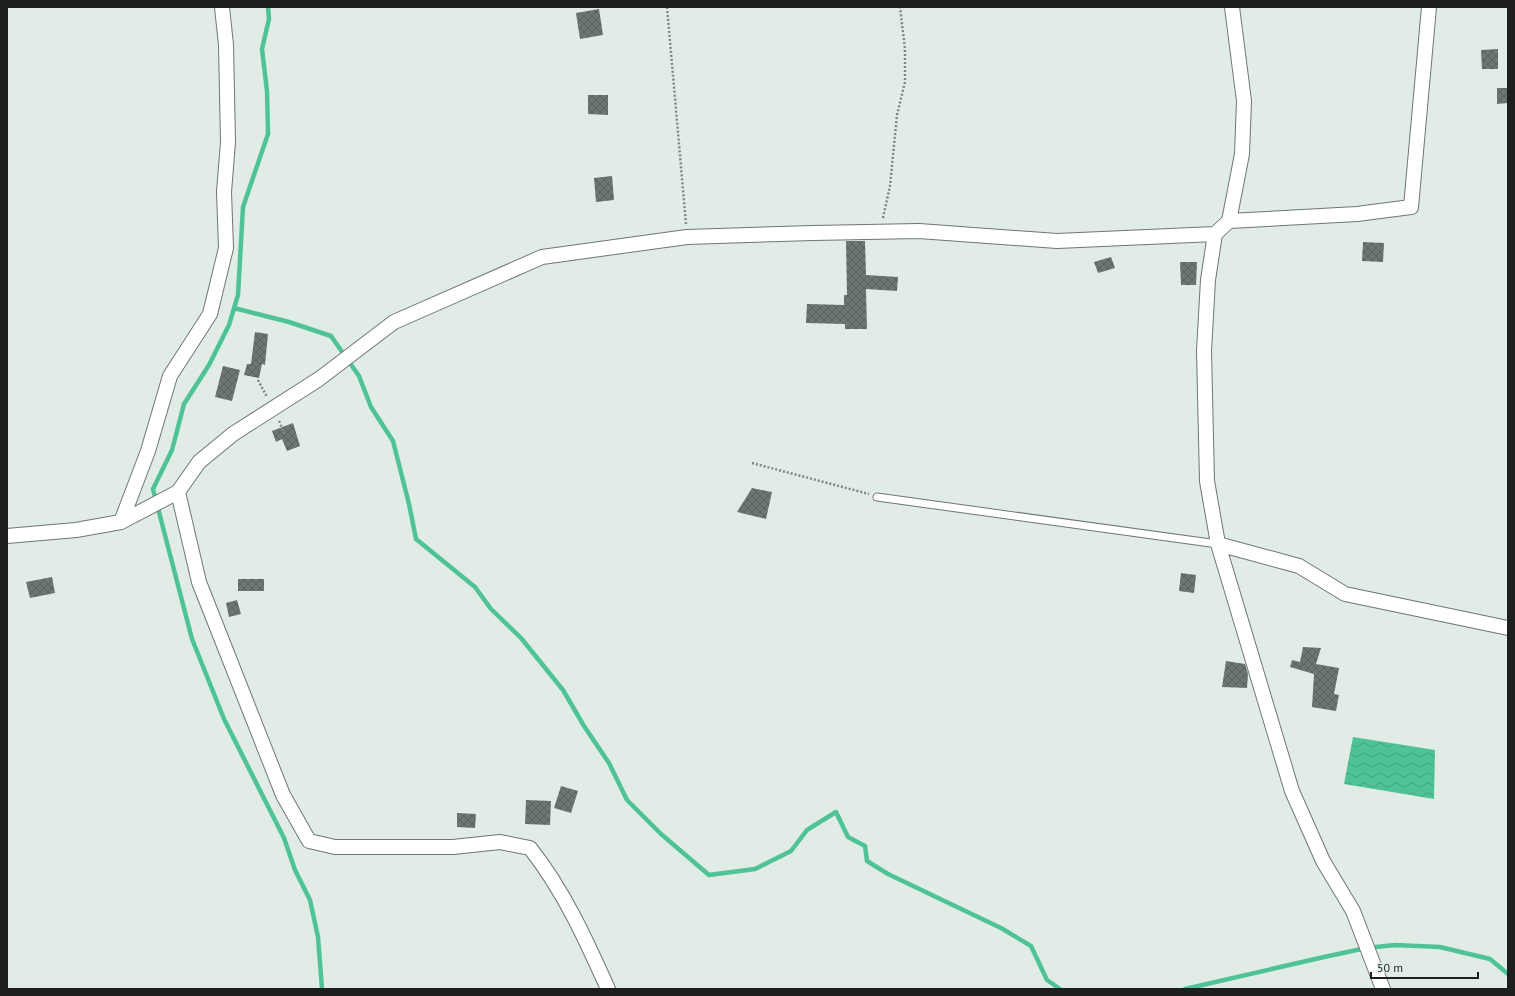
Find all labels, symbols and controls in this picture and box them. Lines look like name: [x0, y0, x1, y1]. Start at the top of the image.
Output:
scale bar: [1371, 954, 1478, 980]
text: 50 m: [1377, 960, 1403, 975]

